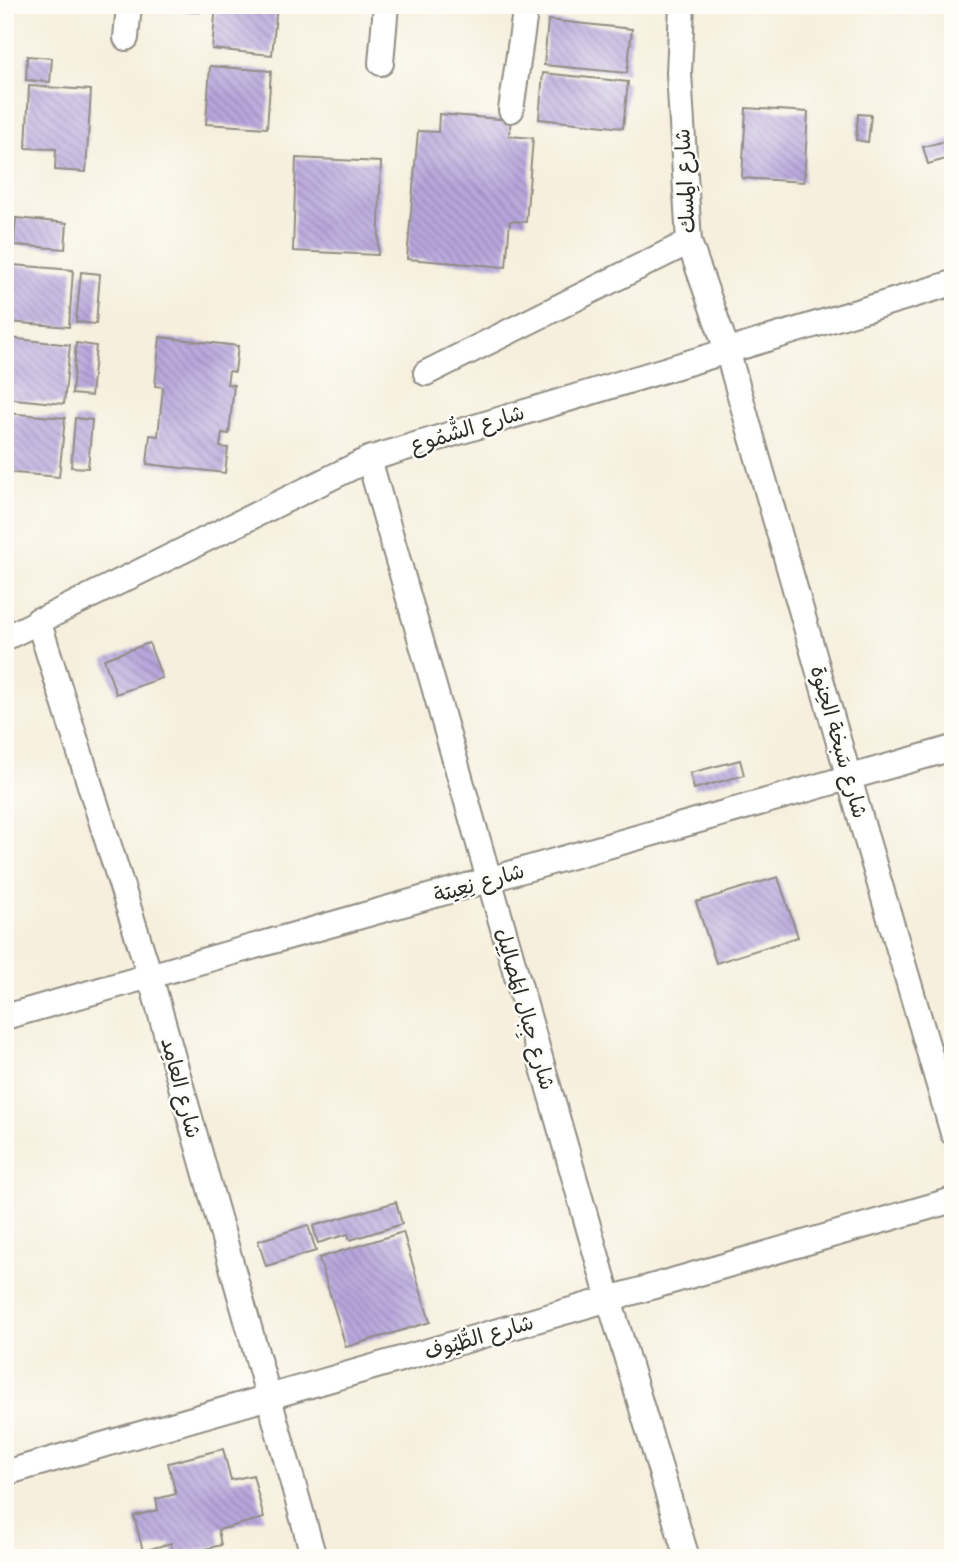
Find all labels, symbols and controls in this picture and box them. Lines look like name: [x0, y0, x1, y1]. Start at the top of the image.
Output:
street label: شارع المِسك: [667, 128, 703, 234]
street label: شارع الشُّمُوع: [405, 395, 528, 461]
street label: شارع سَبخة الحِنوة: [803, 662, 875, 822]
street label: شارع نِعِيتة: [430, 856, 528, 910]
street label: شارع جِبال المَصالِيل: [486, 924, 563, 1094]
street label: شارع العامِد: [153, 1034, 209, 1142]
street label: شارع الطُّيُوف: [421, 1307, 537, 1367]

